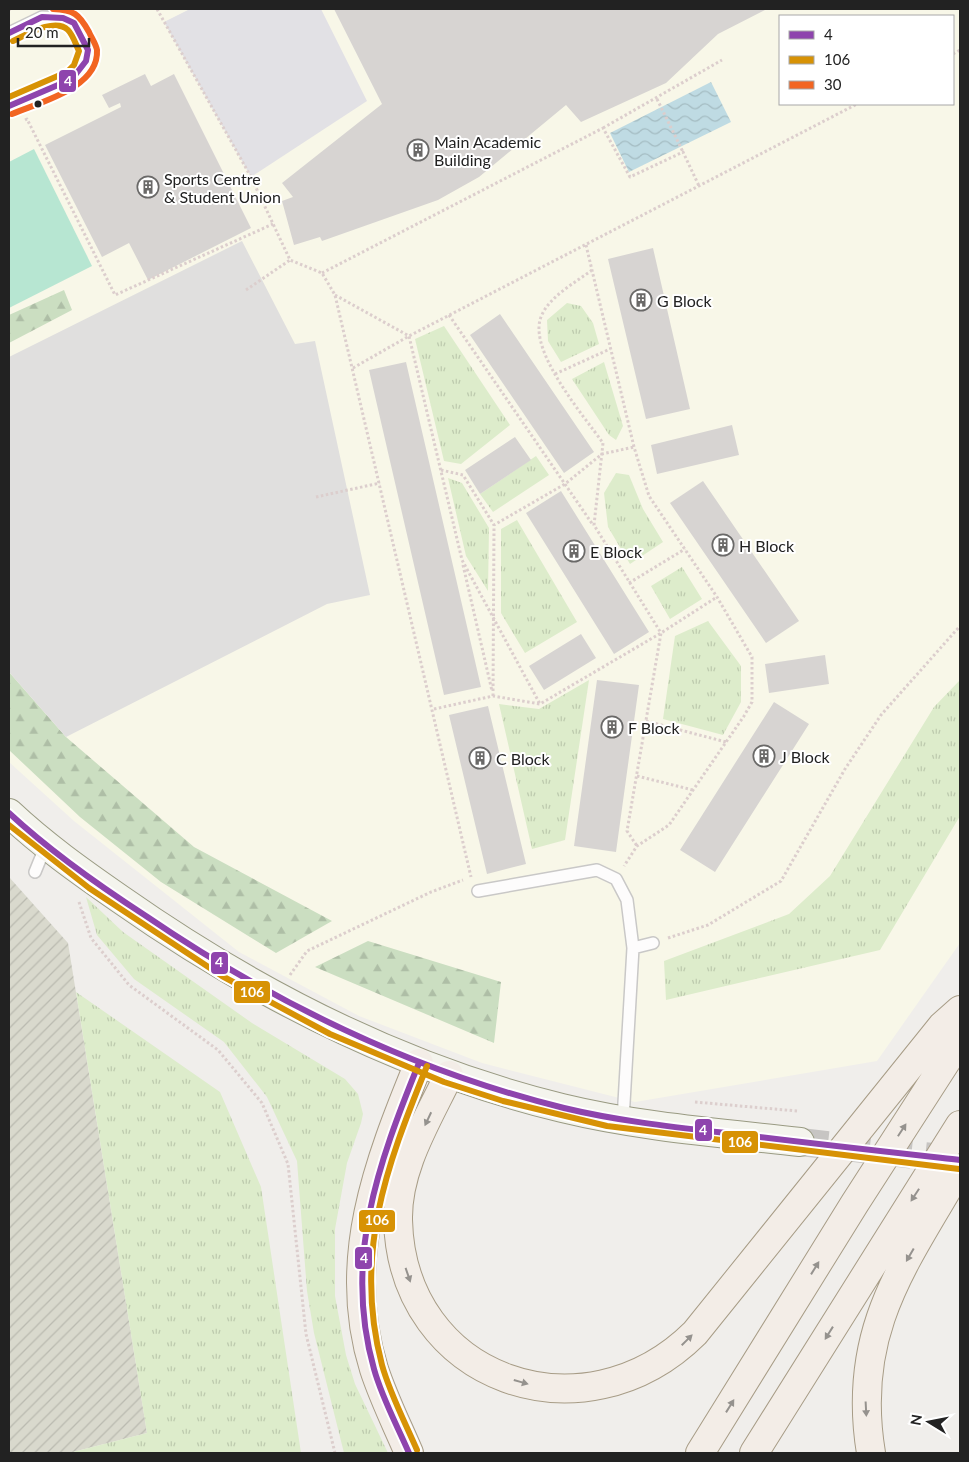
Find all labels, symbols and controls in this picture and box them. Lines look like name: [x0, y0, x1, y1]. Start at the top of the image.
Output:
scale bar: [18, 15, 89, 47]
legend: [779, 15, 954, 105]
text: 20 m: [25, 23, 59, 41]
text: 4: [824, 25, 833, 43]
text: 106: [824, 50, 850, 68]
line badge: 4: [58, 69, 77, 93]
text: 4: [64, 72, 72, 89]
text: 30: [824, 75, 842, 93]
unlabelled marker: [33, 99, 43, 109]
place label: Main Academic Building: [434, 132, 542, 169]
building icon: Main Academic Building: [406, 138, 430, 162]
place label: Sports Centre & Student Union: [164, 169, 281, 206]
building icon: Sports Centre & Student Union: [136, 175, 160, 199]
building icon: G Block: [629, 288, 653, 312]
place label: G Block: [657, 291, 712, 310]
building icon: H Block: [711, 533, 735, 557]
place label: H Block: [739, 536, 795, 555]
building icon: E Block: [562, 539, 586, 563]
place label: E Block: [590, 542, 643, 561]
building icon: F Block: [600, 715, 624, 739]
place label: F Block: [628, 718, 680, 737]
building icon: J Block: [752, 744, 776, 768]
building icon: C Block: [468, 746, 492, 770]
place label: J Block: [780, 747, 831, 766]
place label: C Block: [496, 749, 550, 768]
line badge: 4: [210, 951, 229, 975]
text: 4: [215, 953, 223, 970]
line badge: 106: [233, 980, 271, 1004]
text: 106: [240, 983, 264, 1000]
one-way arrow: [424, 1112, 432, 1126]
line badge: 4: [694, 1118, 713, 1142]
text: 4: [699, 1121, 707, 1138]
one-way arrow: [897, 1124, 906, 1137]
line badge: 106: [721, 1130, 759, 1154]
text: 106: [728, 1133, 752, 1150]
one-way arrow: [910, 1189, 919, 1202]
line badge: 106: [358, 1209, 396, 1233]
text: 106: [365, 1211, 389, 1228]
line badge: 4: [354, 1246, 373, 1270]
text: 4: [360, 1249, 368, 1266]
one-way arrow: [905, 1249, 914, 1262]
one-way arrow: [810, 1261, 820, 1274]
one-way arrow: [404, 1268, 412, 1283]
one-way arrow: [824, 1327, 833, 1340]
one-way arrow: [681, 1335, 693, 1347]
one-way arrow: [513, 1379, 528, 1387]
north arrow: [904, 1397, 954, 1447]
one-way arrow: [725, 1399, 734, 1413]
one-way arrow: [862, 1402, 870, 1418]
text: N: [906, 1413, 925, 1426]

